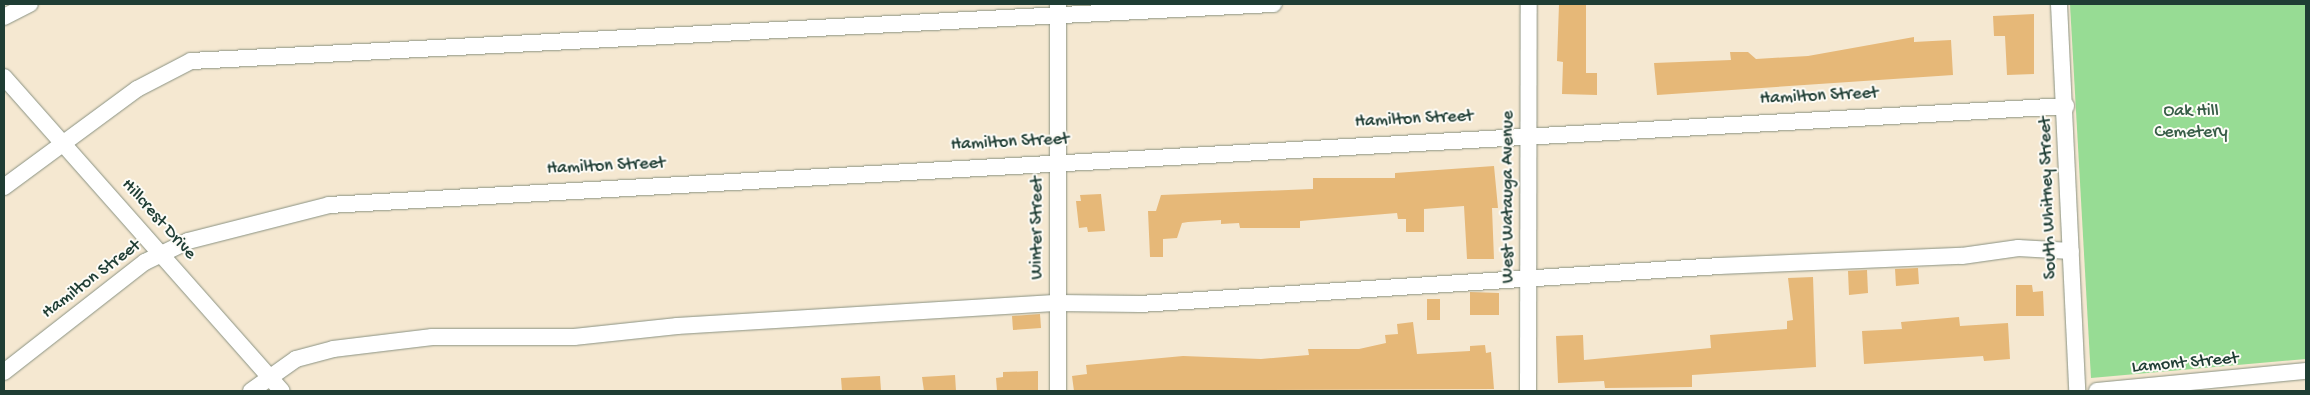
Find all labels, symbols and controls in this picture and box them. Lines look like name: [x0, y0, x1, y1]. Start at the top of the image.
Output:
street label: Hamilton Street: [1759, 83, 1879, 111]
park label: Oak Hill Cemetery: [2155, 102, 2227, 144]
street label: Hamilton Street: [1354, 106, 1474, 134]
street label: West Watauga Avenue: [1498, 111, 1520, 283]
street label: South Whitney Street: [2035, 116, 2063, 280]
street label: Hamilton Street: [950, 129, 1070, 157]
street label: Hamilton Street: [546, 153, 666, 181]
street label: Hillcrest Drive: [116, 175, 200, 265]
street label: Winter Street: [1027, 176, 1049, 280]
street label: Hamilton Street: [38, 236, 146, 324]
street label: Lamont Street: [2131, 349, 2239, 379]

